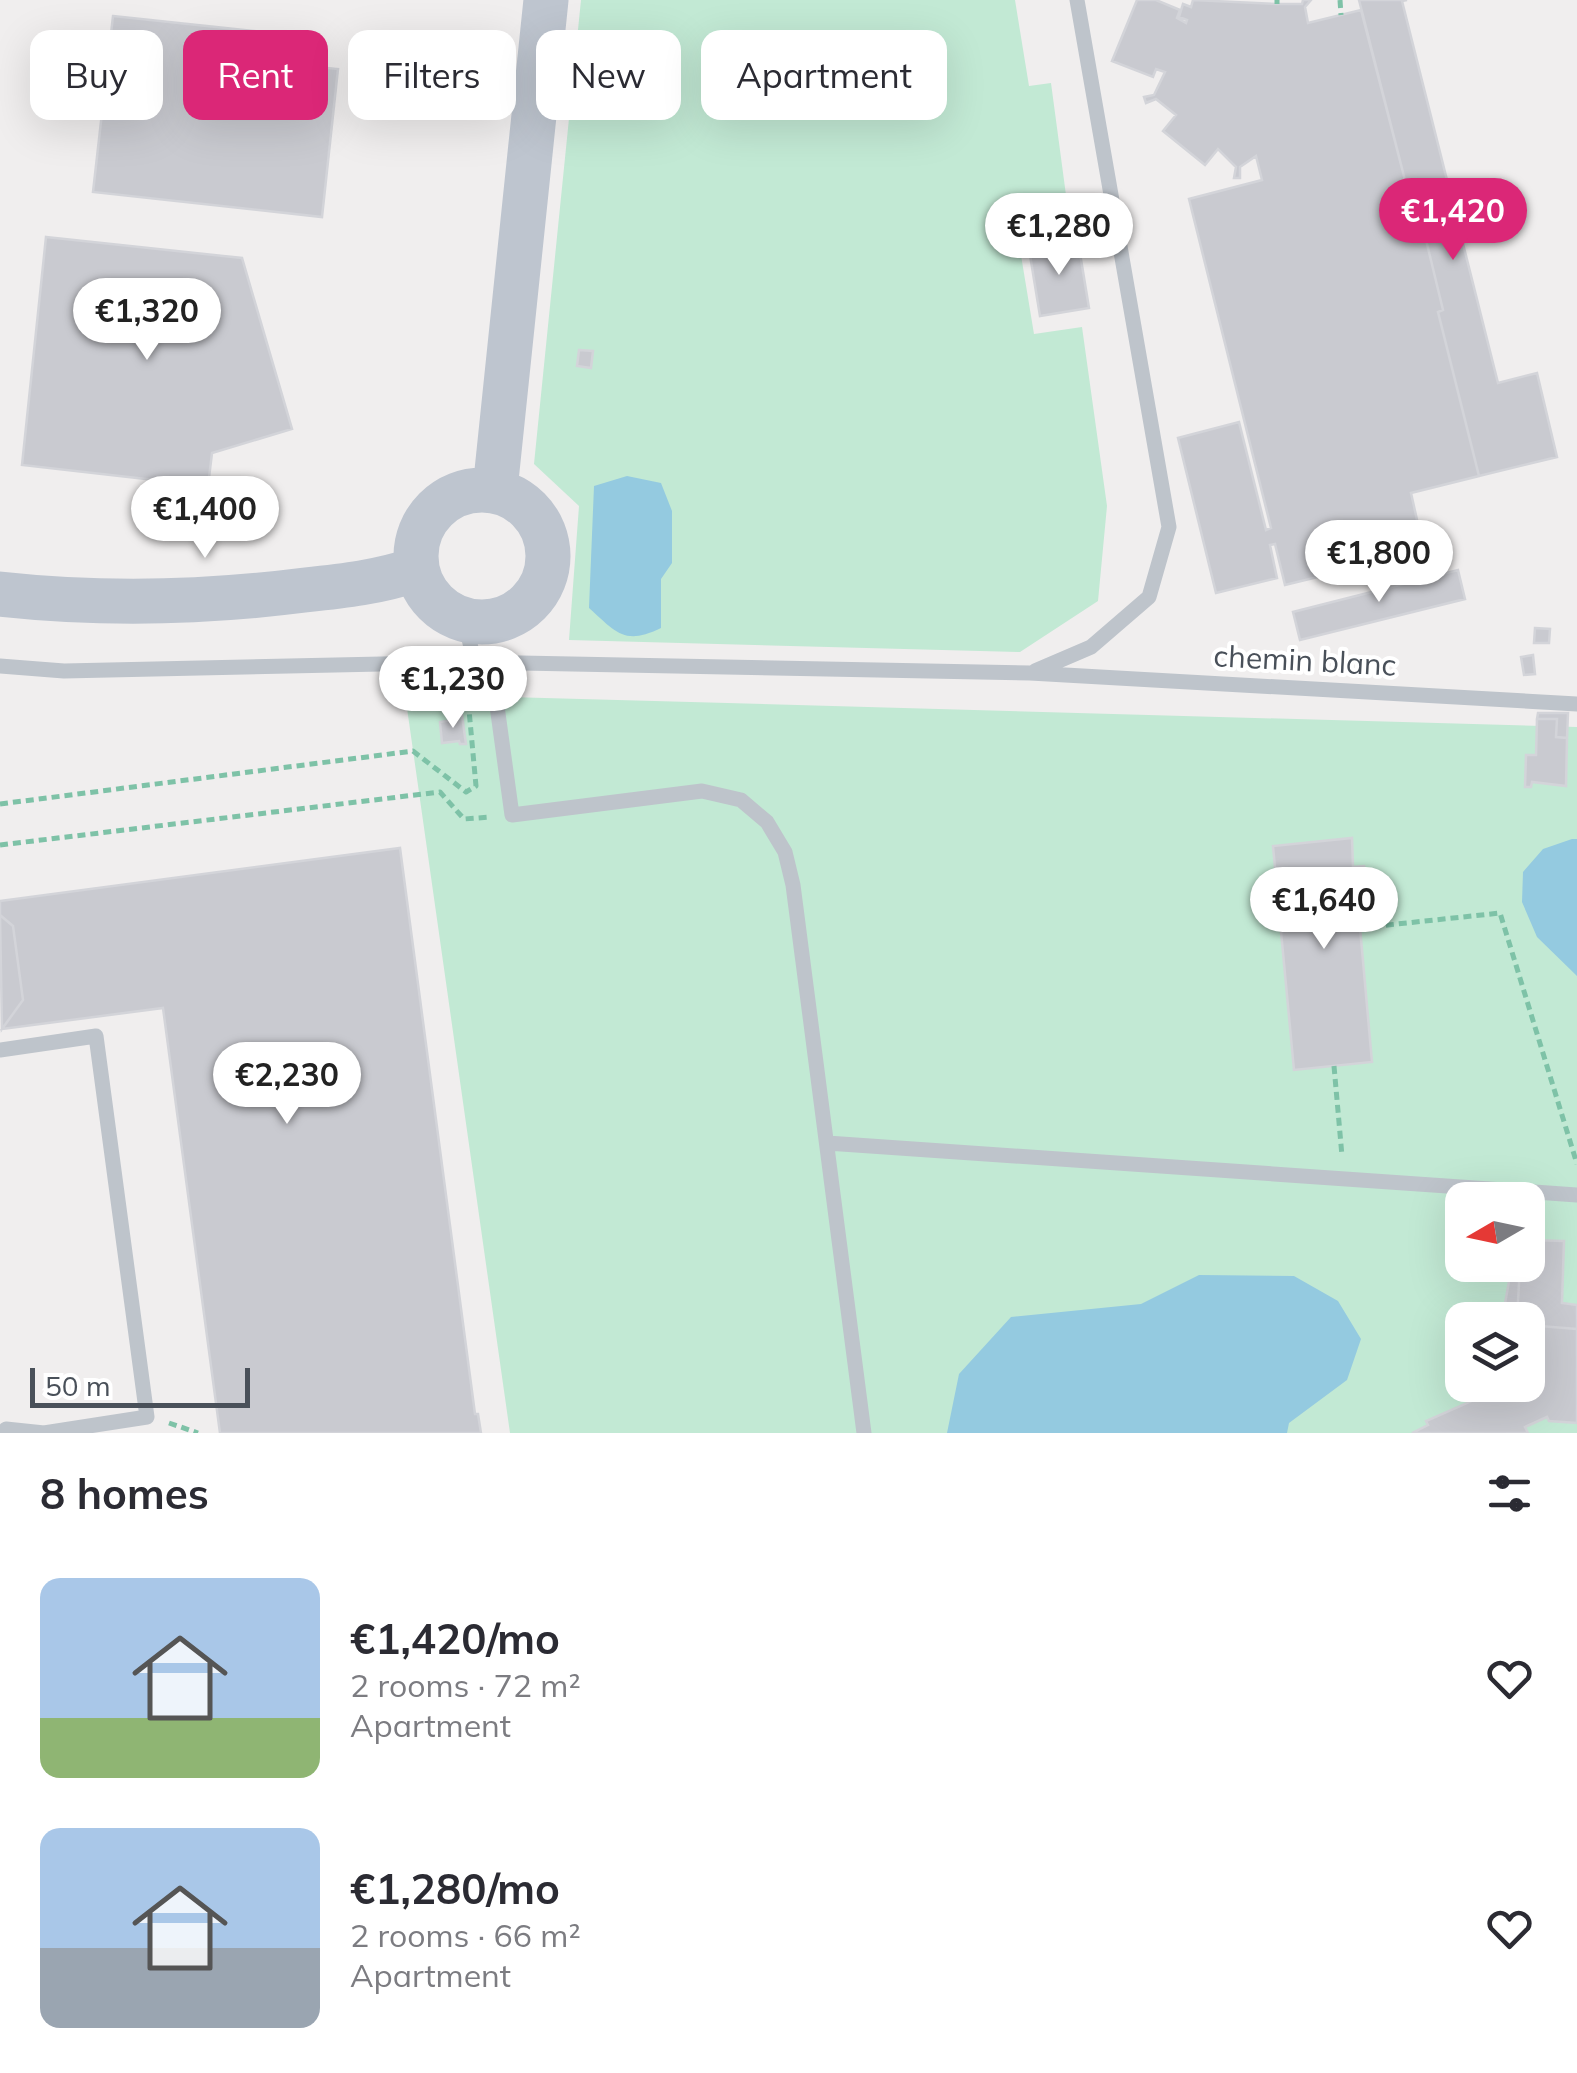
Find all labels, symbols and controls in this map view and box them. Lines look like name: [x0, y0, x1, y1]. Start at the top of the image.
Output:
chip: Buy: [30, 30, 163, 120]
chip: Rent: [183, 30, 328, 120]
chip: Filters: [348, 30, 516, 120]
chip: New: [536, 30, 681, 120]
chip: Apartment: [701, 30, 947, 120]
pin: €1,420: [1372, 178, 1534, 263]
text: €1,420: [1401, 190, 1505, 230]
pin: €1,280: [978, 193, 1140, 278]
text: €1,280: [1007, 205, 1111, 245]
pin: €1,320: [66, 278, 228, 363]
text: €1,320: [95, 290, 199, 330]
pin: €1,400: [124, 476, 286, 561]
text: €1,400: [153, 488, 257, 528]
pin: €1,800: [1298, 520, 1460, 605]
text: €1,800: [1327, 532, 1431, 572]
street label: chemin blanc: [1213, 636, 1398, 684]
pin: €1,230: [372, 646, 534, 731]
text: €1,230: [401, 658, 505, 698]
pin: €1,640: [1243, 867, 1405, 952]
text: €1,640: [1272, 879, 1376, 919]
pin: €2,230: [206, 1042, 368, 1127]
text: €2,230: [235, 1054, 339, 1094]
north arrow: [1445, 1182, 1545, 1282]
map controls: [1445, 1182, 1545, 1402]
button: layers: [1445, 1302, 1545, 1402]
scale bar: [30, 1363, 250, 1408]
text: 50 m: [45, 1368, 111, 1403]
icon: filters: [1482, 1466, 1537, 1521]
text: 8 homes: [40, 1467, 209, 1520]
text: €1,420/mo: [350, 1612, 560, 1665]
icon: home: [120, 1618, 240, 1738]
icon: heart: [1482, 1651, 1537, 1706]
text: 2 rooms · 72 m²: [350, 1665, 581, 1705]
text: Apartment: [350, 1705, 511, 1745]
text: €1,280/mo: [350, 1862, 560, 1915]
icon: home: [120, 1868, 240, 1988]
icon: heart: [1482, 1901, 1537, 1956]
text: 2 rooms · 66 m²: [350, 1915, 581, 1955]
text: Apartment: [350, 1955, 511, 1995]

